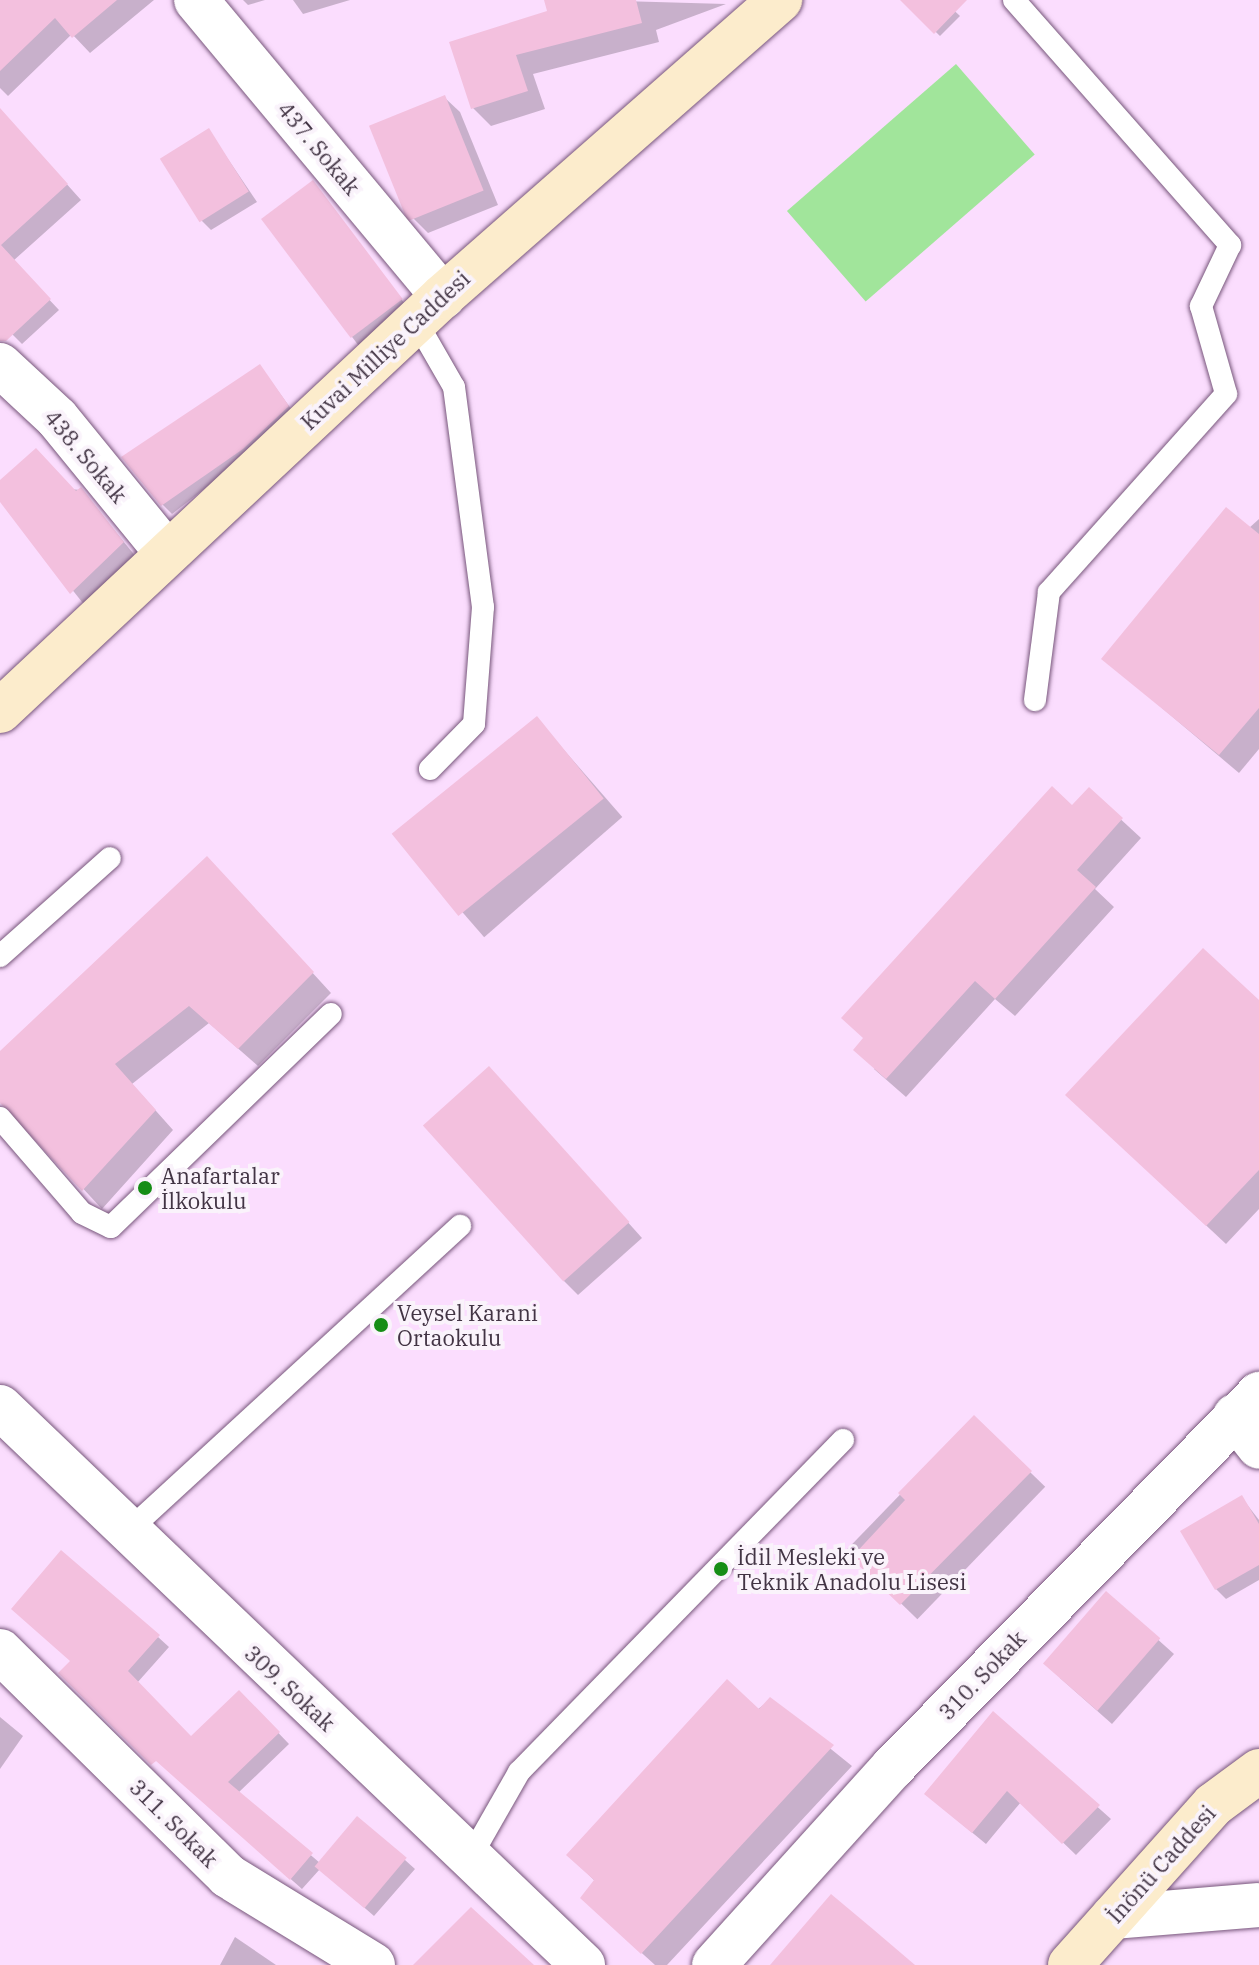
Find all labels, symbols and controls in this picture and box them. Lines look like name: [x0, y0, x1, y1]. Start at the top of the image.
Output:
street label: 437. Sokak: [272, 96, 366, 200]
street label: Kuvai Milliye Caddesi: [295, 265, 475, 435]
street label: 438. Sokak: [39, 404, 133, 508]
place label: Anafartalar İlkokulu: [161, 1162, 280, 1214]
marker: Anafartalar İlkokulu: [136, 1179, 154, 1197]
place label: Veysel Karani Ortaokulu: [397, 1299, 538, 1350]
marker: Veysel Karani Ortaokulu: [372, 1316, 390, 1334]
place label: İdil Mesleki ve Teknik Anadolu Lisesi: [737, 1543, 966, 1594]
marker: İdil Mesleki ve Teknik Anadolu Lisesi: [712, 1560, 730, 1578]
street label: 310. Sokak: [933, 1625, 1031, 1725]
street label: 309. Sokak: [239, 1640, 341, 1736]
street label: 311. Sokak: [124, 1773, 224, 1873]
street label: İnönü Caddesi: [1101, 1800, 1221, 1928]

